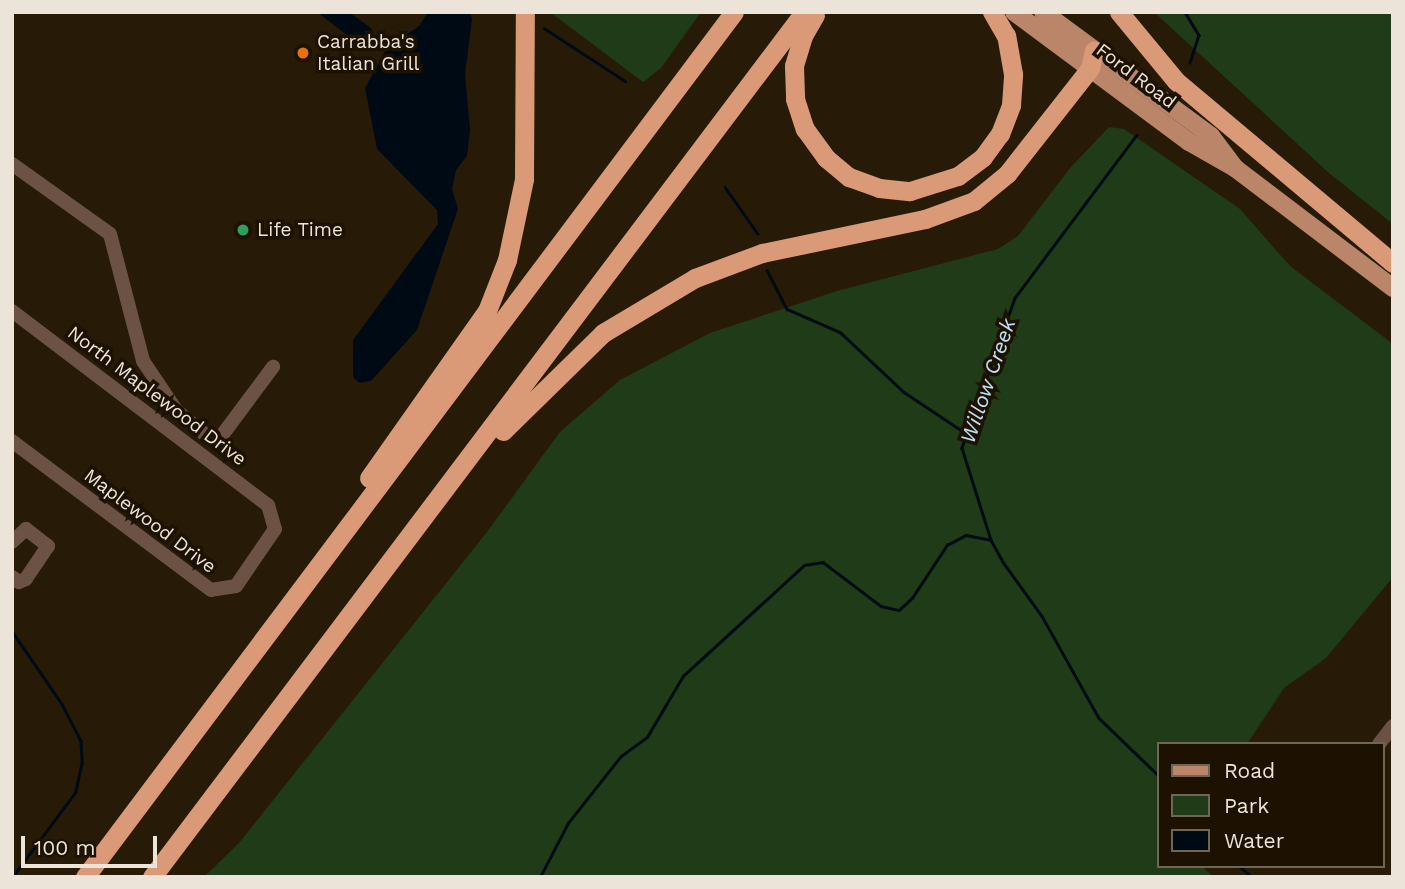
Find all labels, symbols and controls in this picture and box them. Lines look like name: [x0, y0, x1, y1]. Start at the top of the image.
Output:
place label: Carrabba's Italian Grill: [317, 31, 419, 75]
street label: Ford Road: [1092, 39, 1180, 113]
marker: Carrabba's Italian Grill: [295, 45, 311, 61]
place label: Life Time: [257, 219, 343, 241]
marker: Life Time: [235, 222, 251, 238]
water label: Willow Creek: [955, 315, 1021, 447]
street label: North Maplewood Drive: [63, 321, 251, 471]
street label: Maplewood Drive: [80, 464, 220, 578]
legend: [1156, 742, 1384, 868]
text: Road: [1224, 758, 1275, 783]
text: Park: [1224, 793, 1269, 818]
scale bar: [24, 822, 161, 866]
text: Water: [1224, 828, 1284, 853]
text: 100 m: [34, 835, 96, 860]

